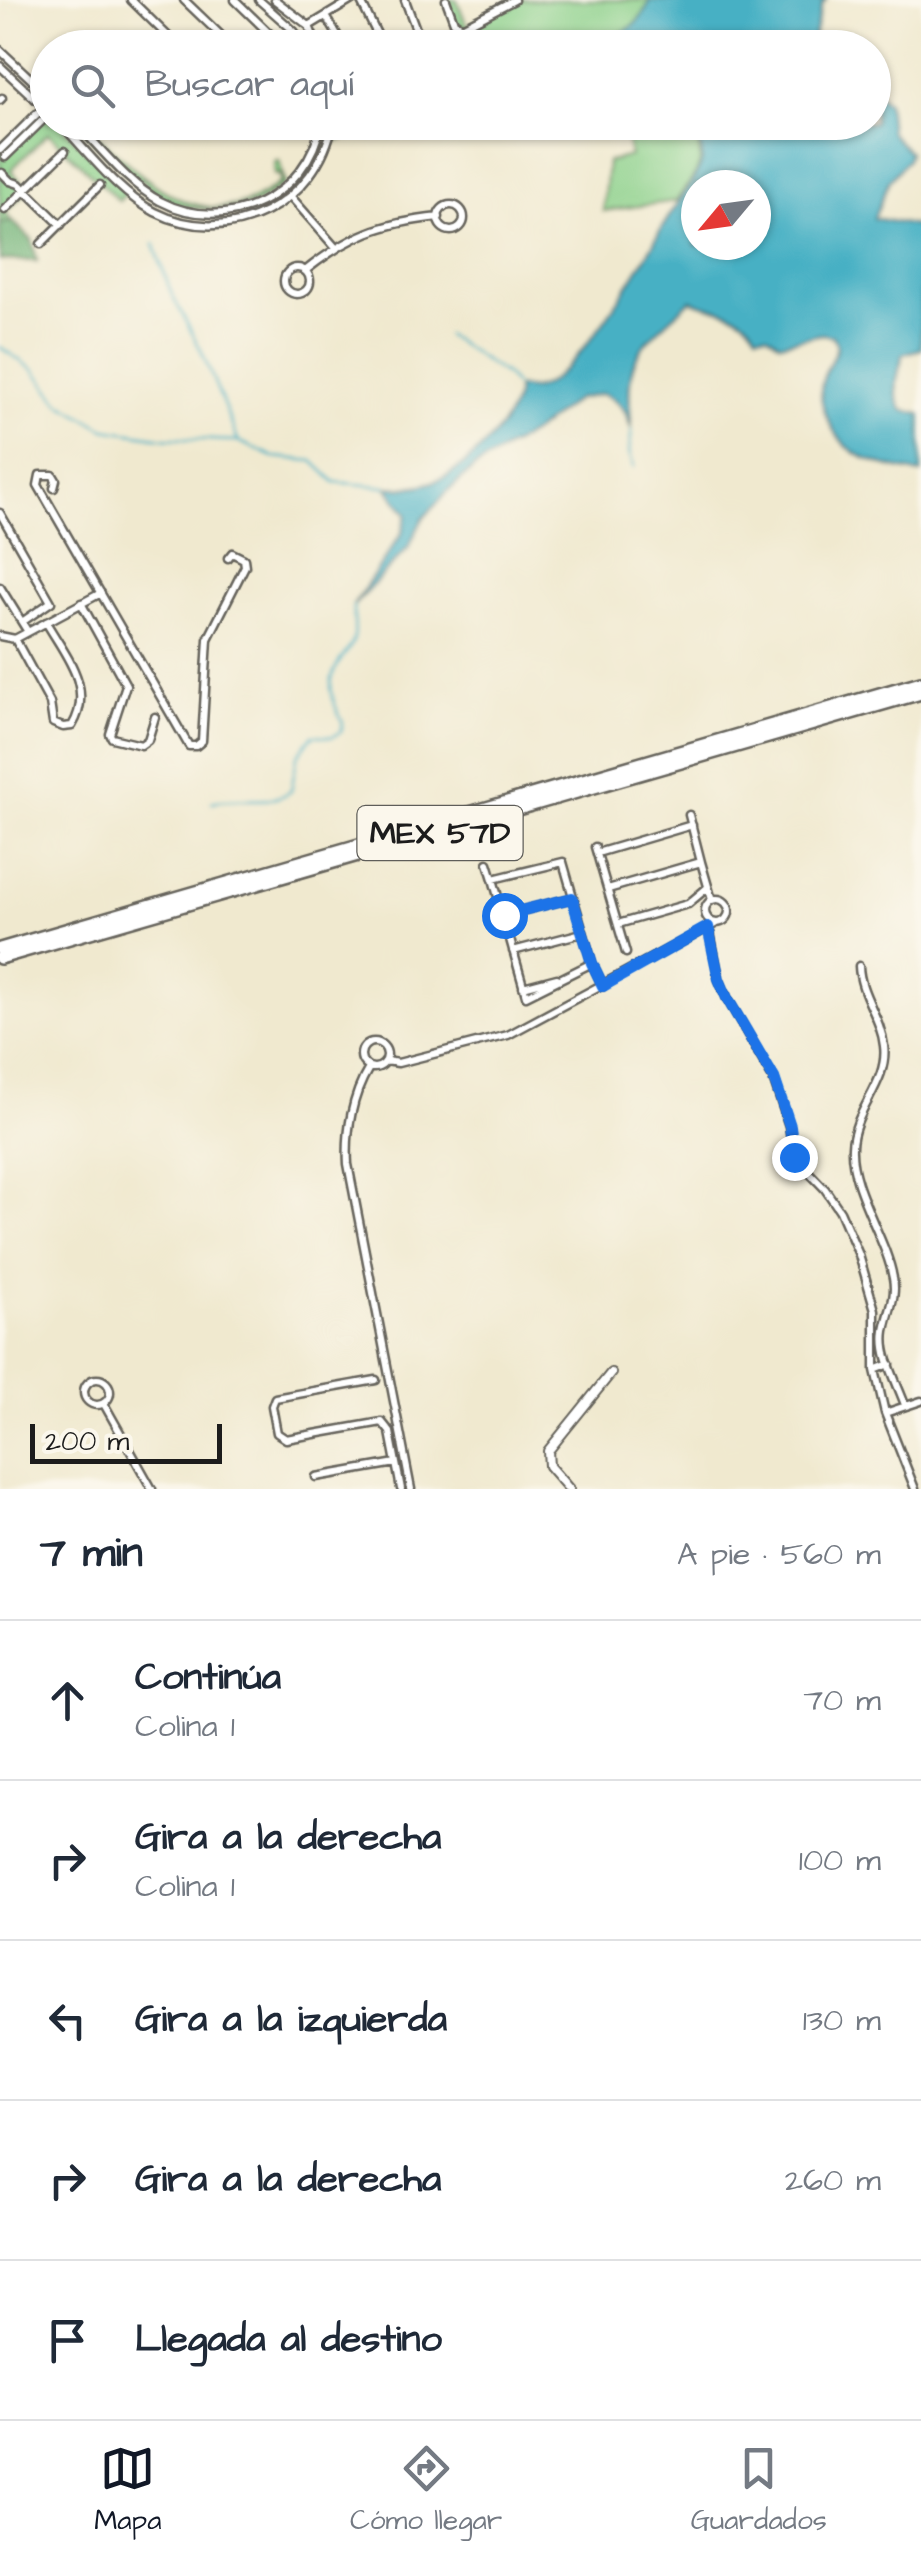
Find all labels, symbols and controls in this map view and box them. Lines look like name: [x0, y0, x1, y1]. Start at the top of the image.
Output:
search box: [30, 30, 891, 140]
icon: search: [65, 58, 120, 113]
text: Buscar aquí: [145, 59, 354, 111]
north arrow: [681, 170, 771, 260]
road number: MEX 57D: [358, 806, 522, 860]
route start: [482, 893, 528, 939]
route end: [772, 1135, 818, 1181]
scale bar: [30, 1419, 222, 1464]
text: 200 m: [45, 1422, 129, 1461]
text: 7 min: [40, 1525, 143, 1583]
text: A pie · 560 m: [677, 1532, 881, 1577]
text: Continúa: [135, 1652, 281, 1704]
icon: ahead: [40, 1673, 95, 1728]
text: 70 m: [803, 1678, 881, 1723]
text: Colina 1: [135, 1704, 235, 1749]
text: Gira a la derecha: [135, 1812, 441, 1864]
icon: right: [40, 1833, 95, 1888]
text: 100 m: [799, 1838, 881, 1883]
text: Colina 1: [135, 1864, 235, 1909]
icon: left: [40, 1993, 95, 2048]
text: Gira a la izquierda: [135, 1994, 447, 2046]
text: 130 m: [803, 1998, 881, 2043]
icon: right: [40, 2153, 95, 2208]
text: Gira a la derecha: [135, 2154, 441, 2206]
text: 260 m: [785, 2158, 881, 2203]
icon: arrive: [40, 2313, 95, 2368]
text: Llegada al destino: [135, 2314, 442, 2366]
tab: Mapa: [94, 2441, 161, 2540]
tab: Cómo llegar: [350, 2441, 502, 2540]
tab: Guardados: [691, 2441, 827, 2540]

